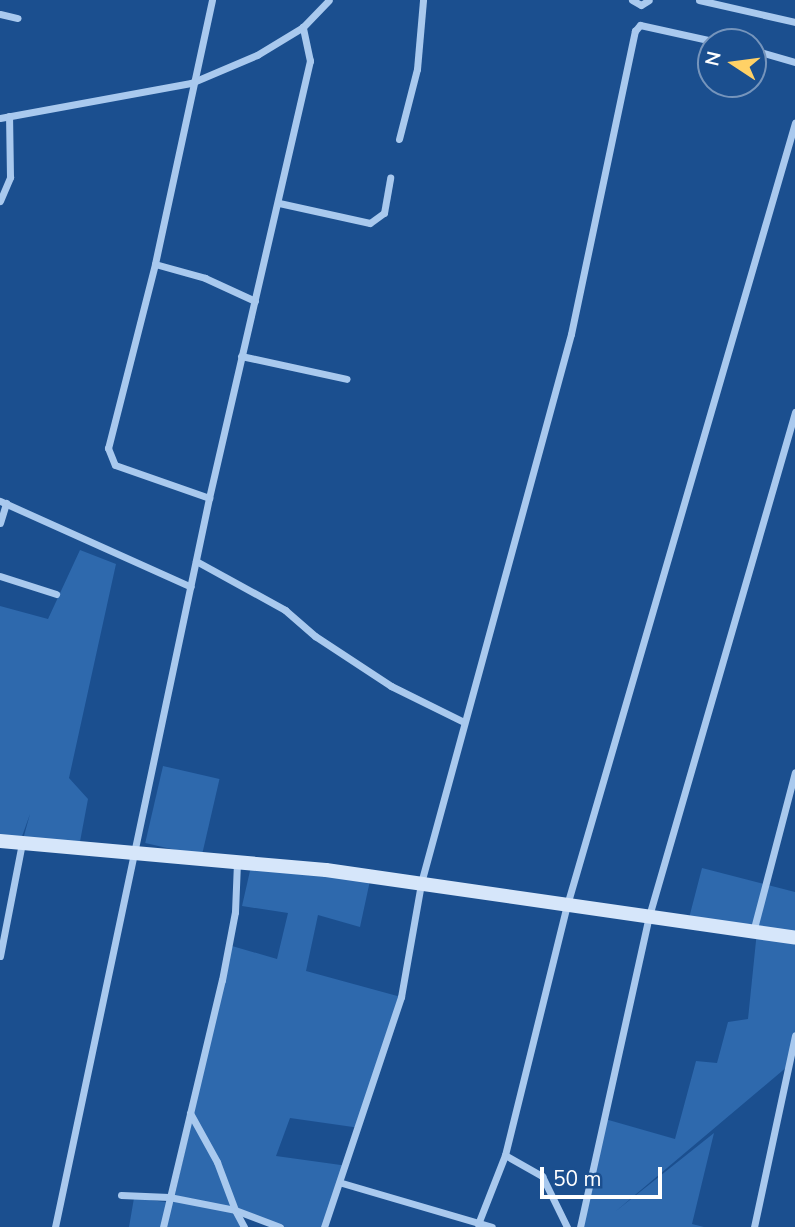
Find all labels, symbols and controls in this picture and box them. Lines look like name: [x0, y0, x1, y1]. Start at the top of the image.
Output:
north arrow: [697, 28, 767, 98]
text: N: [699, 49, 728, 69]
scale bar: [543, 1154, 666, 1198]
text: 50 m: [553, 1165, 602, 1193]

